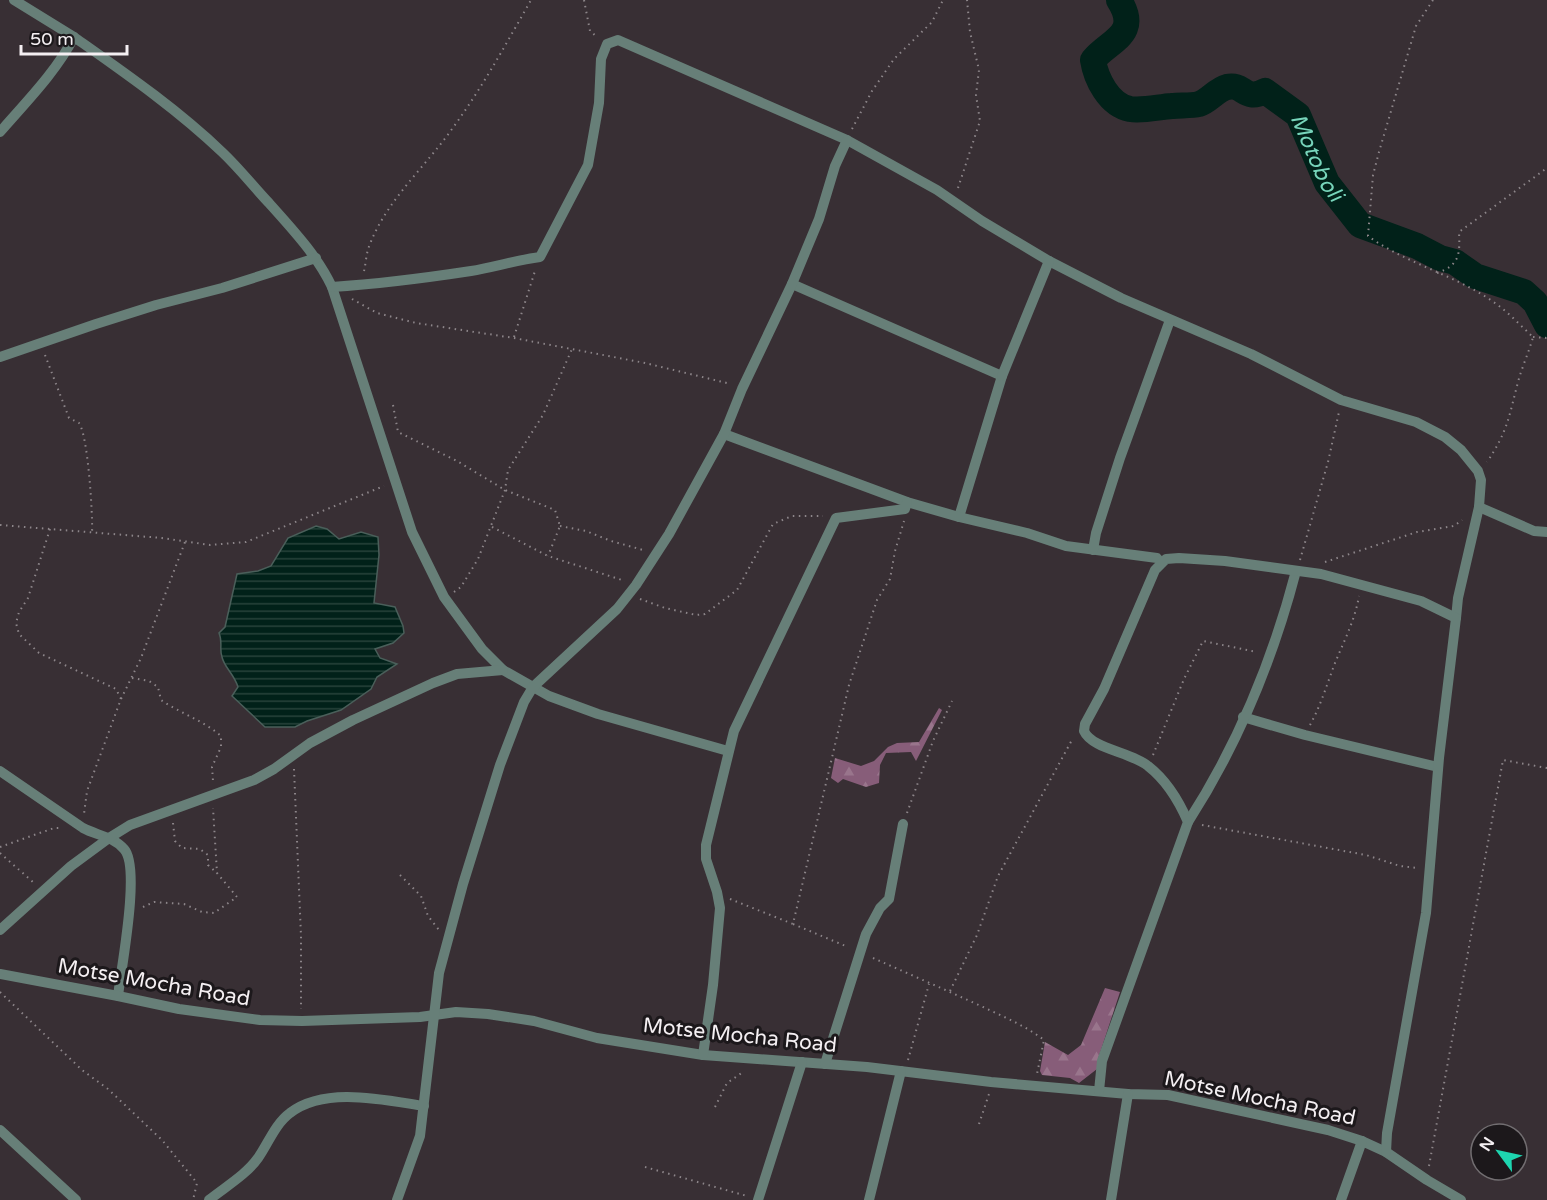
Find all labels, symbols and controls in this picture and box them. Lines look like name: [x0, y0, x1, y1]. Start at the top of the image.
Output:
scale bar: [21, 18, 128, 56]
text: 50 m: [30, 28, 74, 50]
water label: Motoboli: [1285, 110, 1350, 209]
street label: Motse Mocha Road: [56, 953, 252, 1012]
street label: Motse Mocha Road: [642, 1013, 838, 1058]
street label: Motse Mocha Road: [1162, 1066, 1358, 1131]
north arrow: [1469, 1122, 1529, 1182]
text: N: [1475, 1134, 1499, 1155]

